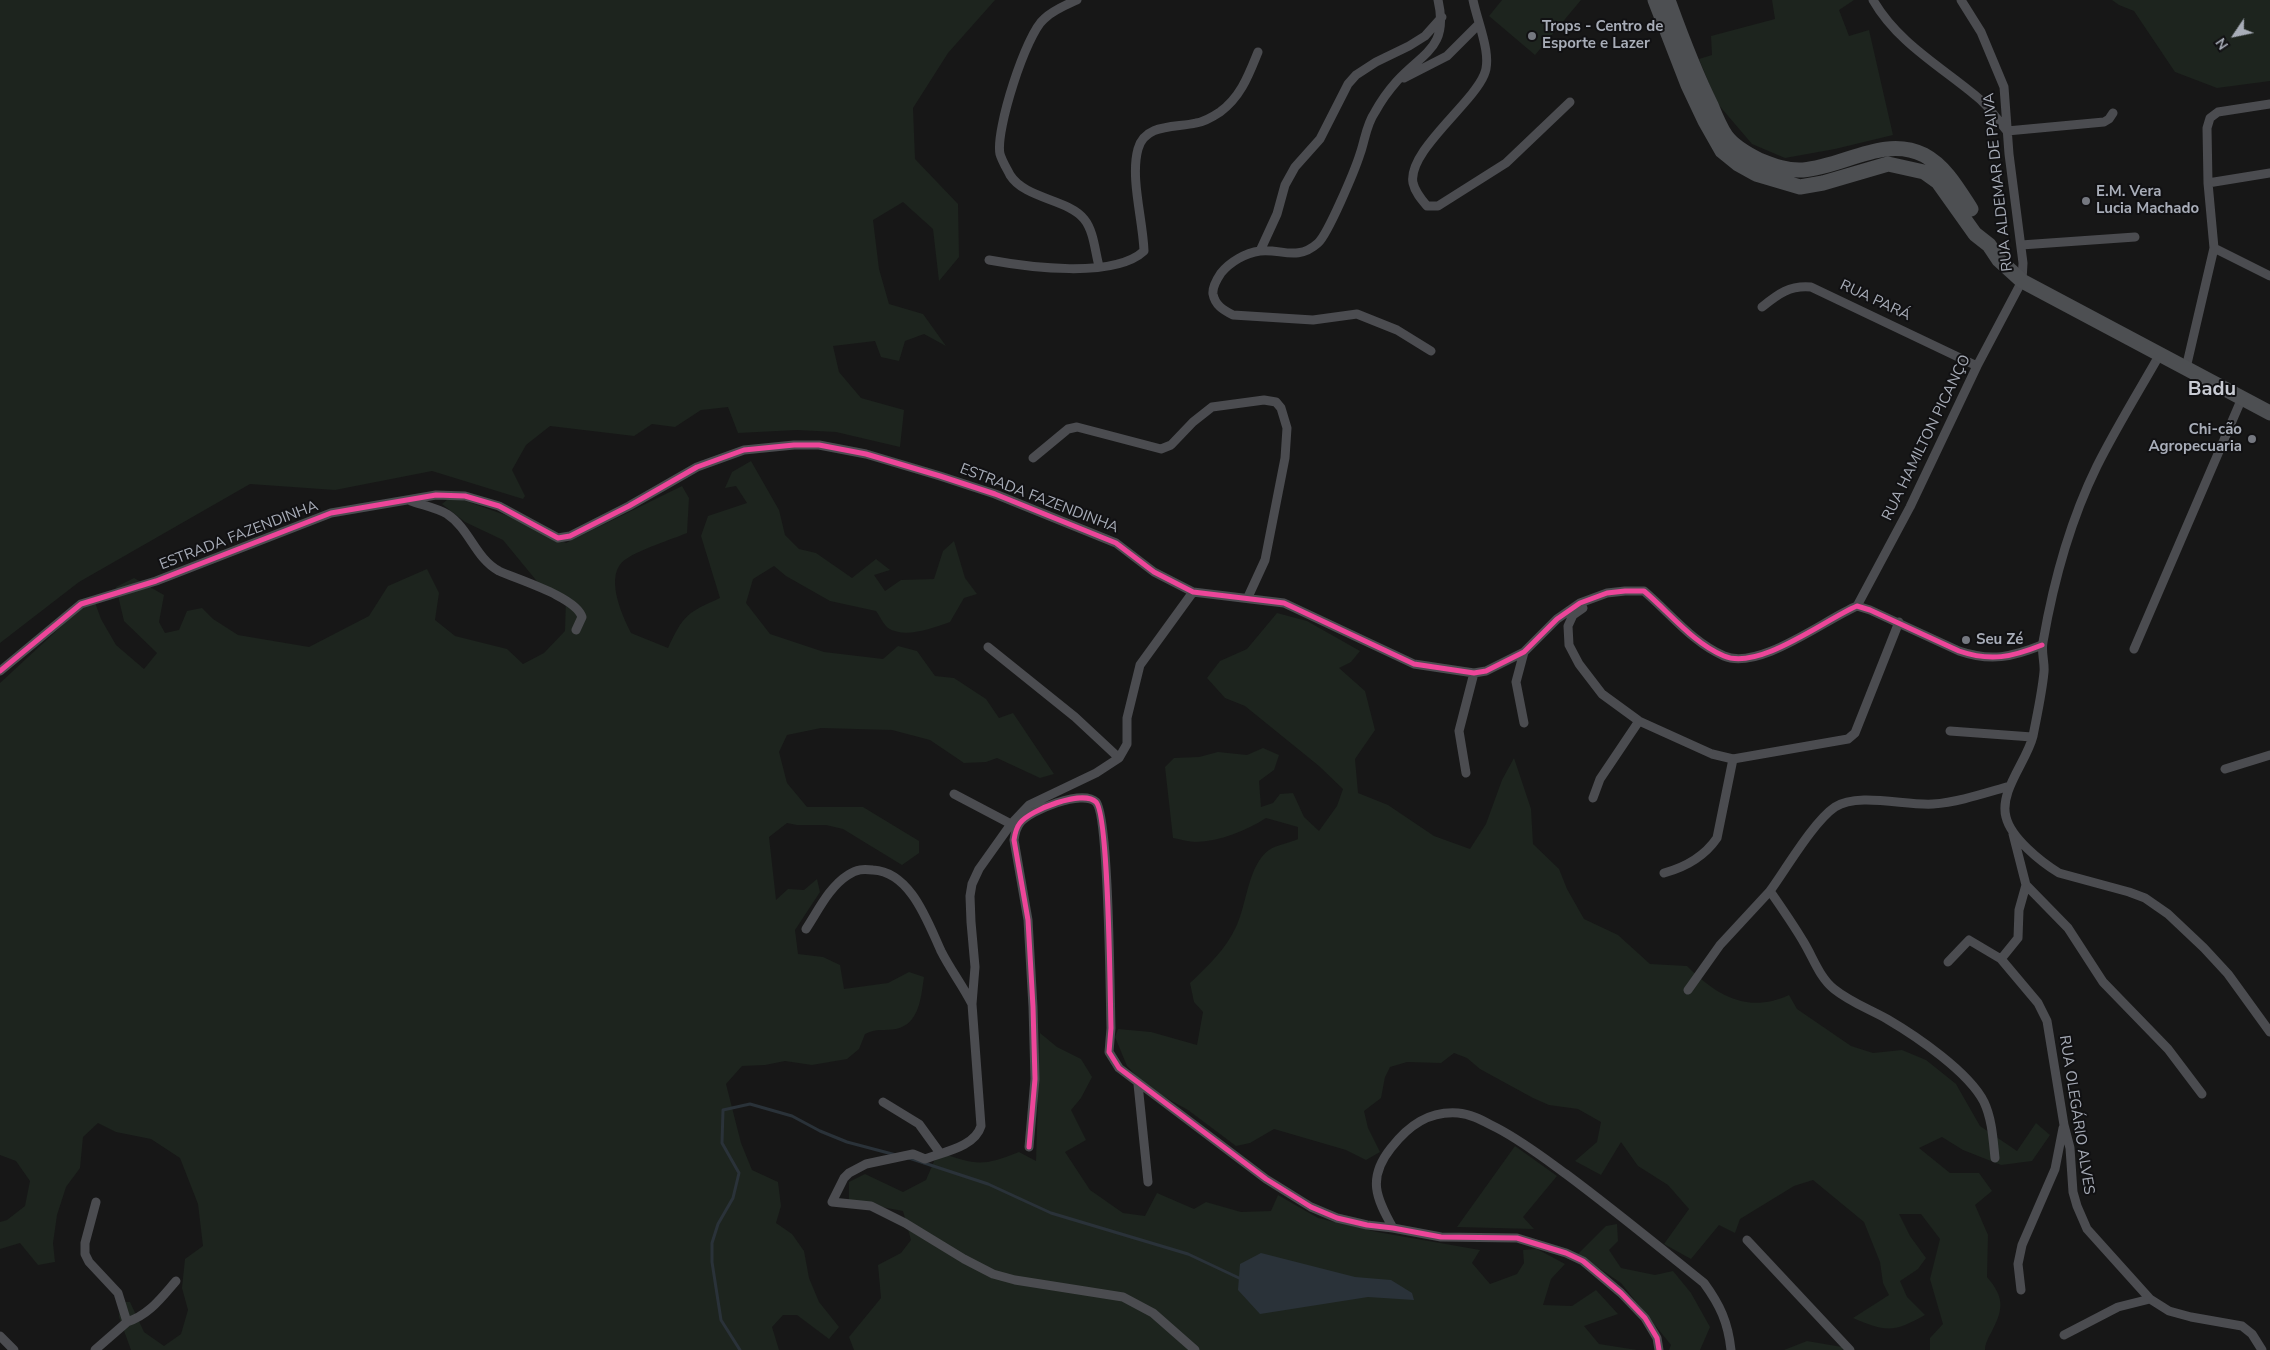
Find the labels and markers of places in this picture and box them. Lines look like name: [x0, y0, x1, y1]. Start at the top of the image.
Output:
place label: Trops - Centro de Esporte e Lazer: [1542, 18, 1663, 53]
marker: Trops - Centro de Esporte e Lazer: [1526, 30, 1538, 42]
place label: E.M. Vera Lucia Machado: [2096, 183, 2199, 218]
marker: E.M. Vera Lucia Machado: [2080, 195, 2092, 207]
place label: Chi-cão Agropecuaria: [2148, 421, 2242, 456]
marker: Chi-cão Agropecuaria: [2246, 433, 2258, 445]
place label: Seu Zé: [1976, 631, 2023, 649]
marker: Seu Zé: [1960, 634, 1972, 646]

